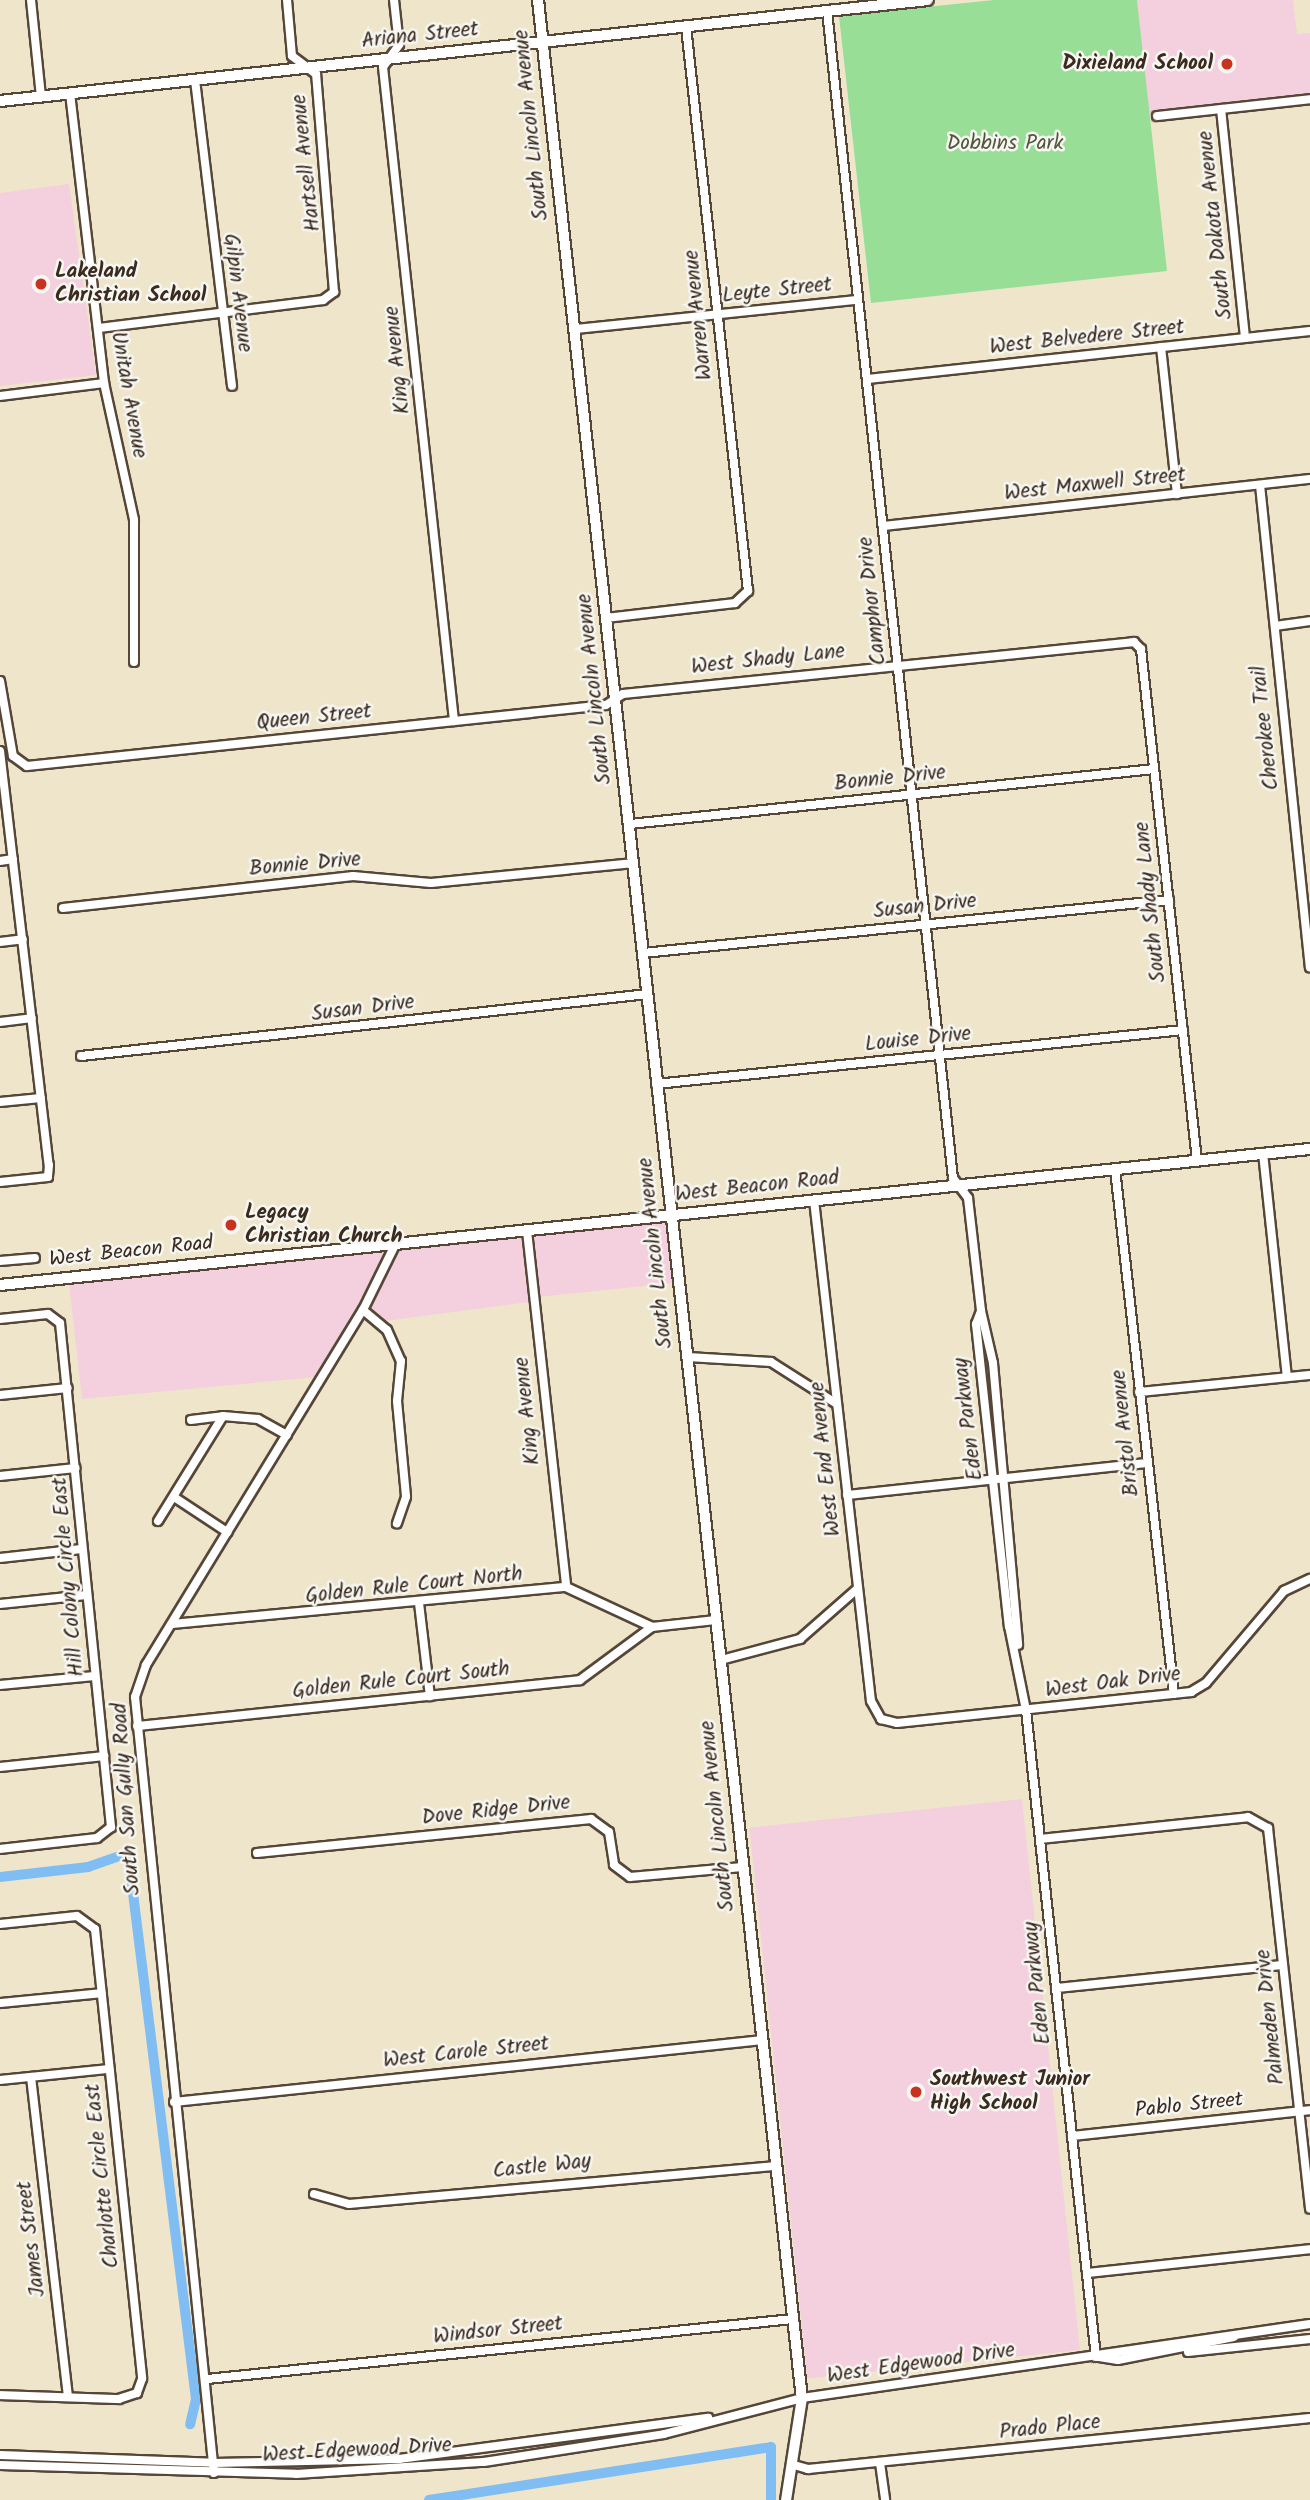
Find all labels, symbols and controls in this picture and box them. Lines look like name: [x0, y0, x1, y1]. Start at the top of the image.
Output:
street label: Ariana Street: [360, 17, 480, 55]
street label: South Lincoln Avenue: [509, 28, 555, 222]
place label: Dixieland School: [1062, 51, 1213, 77]
marker: Dixieland School: [1219, 56, 1235, 72]
street label: Hartsell Avenue: [287, 93, 327, 233]
street label: South Dakota Avenue: [1194, 129, 1238, 321]
park label: Dobbins Park: [947, 131, 1063, 157]
street label: Gilpin Avenue: [217, 232, 257, 354]
street label: Warren Avenue: [680, 249, 718, 381]
place label: Lakeland Christian School: [55, 259, 206, 309]
street label: Leyte Street: [721, 273, 833, 309]
marker: Lakeland Christian School: [33, 276, 49, 292]
street label: King Avenue: [380, 305, 416, 415]
street label: West Belvedere Street: [988, 315, 1186, 361]
street label: Unitah Avenue: [104, 330, 152, 460]
street label: West Maxwell Street: [1003, 463, 1187, 507]
street label: Camphor Drive: [854, 535, 892, 667]
street label: South Lincoln Avenue: [572, 592, 618, 786]
street label: West Shady Lane: [690, 639, 846, 681]
street label: Cherokee Trail: [1247, 664, 1285, 792]
street label: Queen Street: [255, 699, 373, 737]
street label: Bonnie Drive: [833, 761, 947, 797]
street label: South Shady Lane: [1130, 820, 1172, 984]
street label: Bonnie Drive: [248, 848, 362, 882]
street label: Susan Drive: [872, 889, 978, 925]
street label: Susan Drive: [310, 990, 416, 1028]
street label: Louise Drive: [864, 1022, 972, 1058]
street label: South Lincoln Avenue: [633, 1156, 679, 1350]
street label: West Beacon Road: [674, 1166, 840, 1208]
place label: Legacy Christian Church: [245, 1200, 403, 1250]
marker: Legacy Christian Church: [223, 1217, 239, 1233]
street label: West Beacon Road: [48, 1231, 214, 1273]
street label: King Avenue: [510, 1356, 546, 1466]
street label: Eden Parkway: [949, 1356, 989, 1482]
street label: Bristol Avenue: [1107, 1368, 1145, 1498]
street label: West End Avenue: [805, 1380, 847, 1538]
street label: Hill Colony Circle East: [48, 1476, 90, 1678]
street label: Golden Rule Court North: [304, 1562, 524, 1610]
street label: Golden Rule Court South: [291, 1657, 511, 1705]
street label: West Oak Drive: [1044, 1662, 1182, 1704]
street label: South San Gully Road: [108, 1702, 146, 1896]
street label: South Lincoln Avenue: [695, 1719, 741, 1913]
street label: Dove Ridge Drive: [420, 1791, 572, 1831]
street label: Eden Parkway: [1019, 1920, 1057, 2046]
street label: Palmeden Drive: [1251, 1948, 1291, 2086]
street label: West Carole Street: [382, 2032, 550, 2074]
place label: Southwest Junior High School: [930, 2067, 1090, 2117]
street label: Charlotte Circle East: [81, 2082, 125, 2270]
marker: Southwest Junior High School: [908, 2084, 924, 2100]
street label: Pablo Street: [1134, 2088, 1244, 2124]
street label: Castle Way: [492, 2149, 592, 2185]
street label: James Street: [12, 2180, 52, 2298]
street label: Windsor Street: [432, 2312, 564, 2350]
street label: West Edgewood Drive: [825, 2338, 1017, 2390]
street label: Prado Place: [998, 2410, 1102, 2446]
street label: West Edgewood Drive: [262, 2433, 452, 2469]

